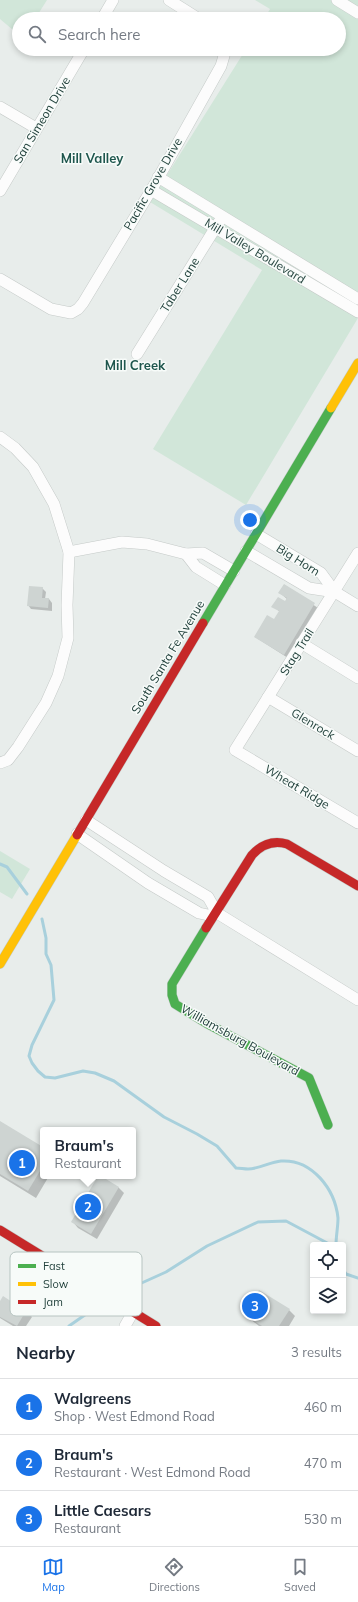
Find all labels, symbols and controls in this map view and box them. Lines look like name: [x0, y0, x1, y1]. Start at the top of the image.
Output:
search box: [12, 12, 346, 56]
icon: search: [26, 23, 48, 45]
text: Search here: [58, 25, 140, 44]
street label: San Simeon Drive: [10, 74, 73, 166]
street label: Pacific Grove Drive: [120, 135, 185, 233]
district label: Mill Valley: [61, 150, 124, 167]
street label: Mill Valley Boulevard: [202, 215, 308, 287]
street label: Taber Lane: [157, 254, 202, 315]
district label: Mill Creek: [105, 357, 166, 373]
your location: [240, 510, 260, 530]
street label: Big Horn: [274, 540, 323, 579]
street label: South Santa Fe Avenue: [128, 597, 207, 716]
street label: Stag Trail: [276, 625, 317, 678]
street label: Glenrock: [289, 705, 339, 743]
street label: Wheat Ridge: [262, 761, 333, 812]
street label: Williamsburg Boulevard: [178, 1001, 302, 1078]
popup: [40, 1127, 136, 1179]
text: Braum's: [55, 1136, 114, 1155]
pin: 1: [9, 1148, 35, 1178]
text: Restaurant: [55, 1155, 121, 1171]
pin: 2: [75, 1192, 101, 1222]
map controls: [310, 1242, 346, 1314]
button: locate: [310, 1242, 346, 1278]
legend: [10, 1252, 142, 1316]
text: Fast: [43, 1259, 65, 1273]
text: Slow: [43, 1277, 69, 1291]
button: layers: [310, 1278, 346, 1314]
pin: 3: [242, 1291, 268, 1321]
text: Jam: [43, 1295, 63, 1309]
text: Nearby: [16, 1342, 75, 1363]
text: 3 results: [291, 1344, 342, 1360]
text: Walgreens: [54, 1389, 131, 1408]
text: 1: [25, 1399, 33, 1415]
text: 460 m: [304, 1399, 342, 1415]
text: Shop · West Edmond Road: [54, 1408, 215, 1424]
text: Braum's: [54, 1445, 113, 1464]
text: 2: [25, 1455, 33, 1471]
text: 470 m: [304, 1455, 342, 1471]
text: Restaurant · West Edmond Road: [54, 1464, 251, 1480]
text: Little Caesars: [54, 1501, 151, 1520]
text: 3: [25, 1511, 33, 1527]
text: 530 m: [304, 1511, 342, 1527]
text: Restaurant: [54, 1520, 121, 1536]
tab: Map: [42, 1556, 65, 1594]
tab: Directions: [149, 1556, 200, 1594]
tab: Saved: [284, 1556, 316, 1594]

